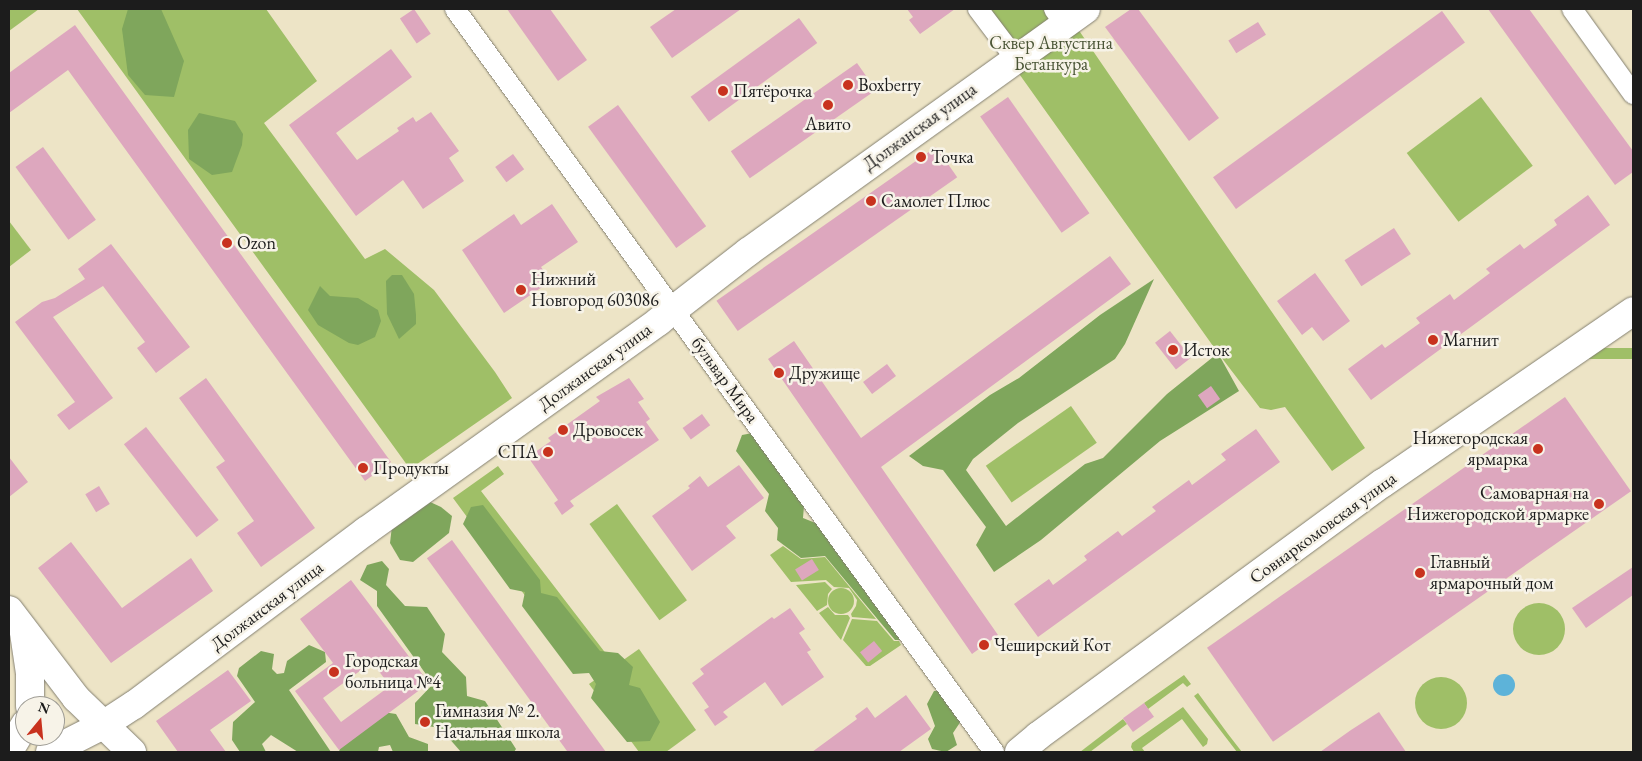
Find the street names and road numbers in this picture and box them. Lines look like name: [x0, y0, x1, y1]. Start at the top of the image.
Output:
street label: Должанская улица: [859, 79, 981, 175]
street label: Должанская улица: [534, 319, 656, 415]
street label: бульвар Мира: [687, 333, 763, 427]
street label: Совнаркомовская улица: [1245, 467, 1401, 589]
street label: Должанская улица: [207, 557, 327, 655]

